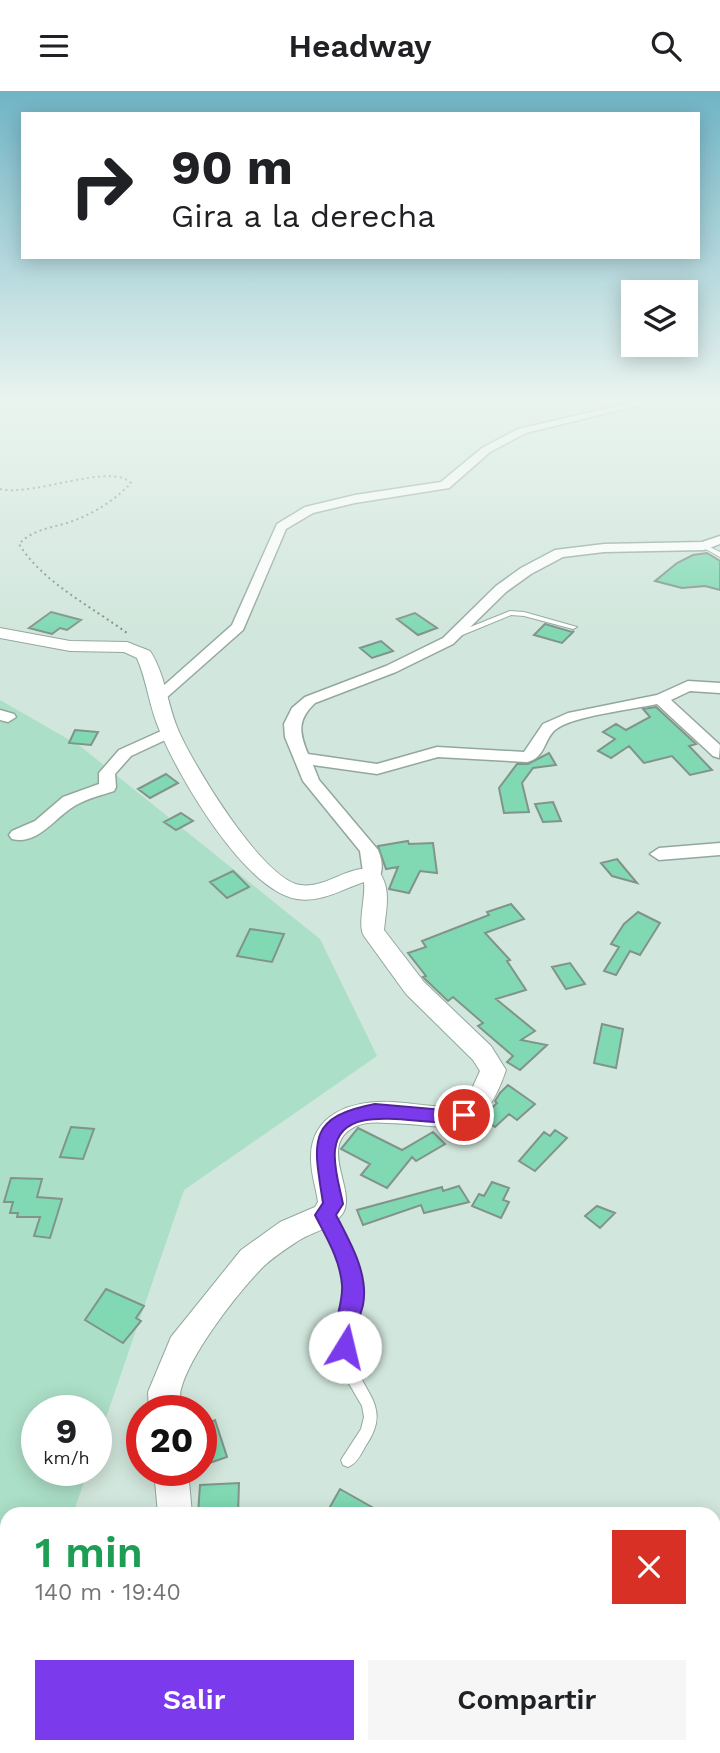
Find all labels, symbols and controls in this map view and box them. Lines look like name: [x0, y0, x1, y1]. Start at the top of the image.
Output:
icon: menu: [35, 27, 73, 65]
text: Headway: [288, 27, 432, 65]
icon: search: [647, 27, 685, 65]
text: 90 m: [171, 138, 293, 196]
icon: right: [56, 140, 147, 231]
text: Gira a la derecha: [171, 197, 435, 235]
map controls: [621, 280, 698, 357]
button: layers: [621, 280, 698, 357]
pin: [434, 1085, 494, 1145]
icon: arrive: [445, 1096, 483, 1134]
position arrow: [308, 1310, 382, 1384]
speed limit sign: 20: [126, 1395, 217, 1486]
text: 9: [56, 1410, 77, 1452]
text: km/h: [43, 1447, 90, 1468]
text: 1 min: [35, 1528, 143, 1577]
button: close: [612, 1530, 686, 1604]
text: 140 m · 19:40: [35, 1579, 181, 1606]
button: Salir: [35, 1660, 354, 1740]
button: Compartir: [368, 1660, 686, 1740]

